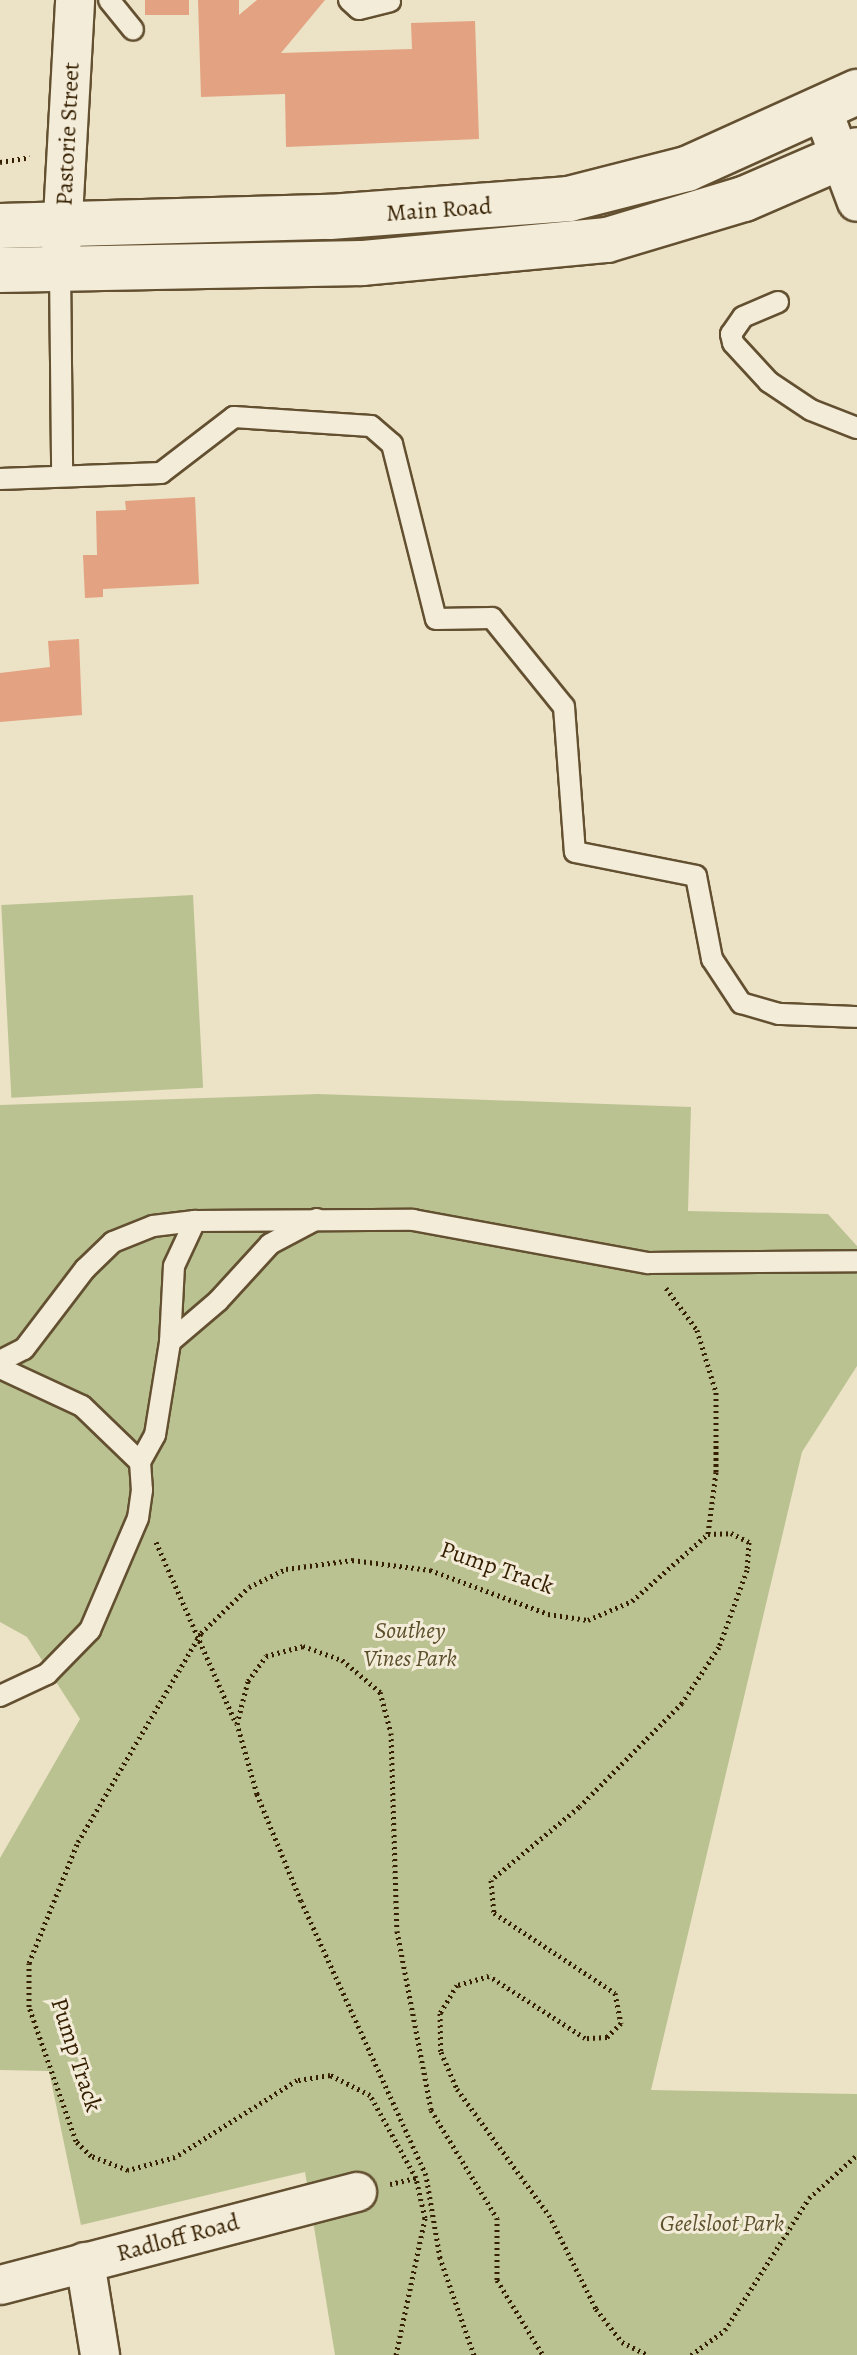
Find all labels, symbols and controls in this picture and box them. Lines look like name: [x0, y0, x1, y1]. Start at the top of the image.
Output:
street label: Pastorie Street: [50, 61, 86, 207]
street label: Main Road: [385, 192, 493, 228]
street label: Pump Track: [436, 1535, 558, 1601]
park label: Southey Vines Park: [363, 1617, 457, 1673]
street label: Pump Track: [44, 1994, 108, 2116]
street label: Radloff Road: [113, 2208, 243, 2268]
park label: Geelsloot Park: [660, 2210, 784, 2238]

